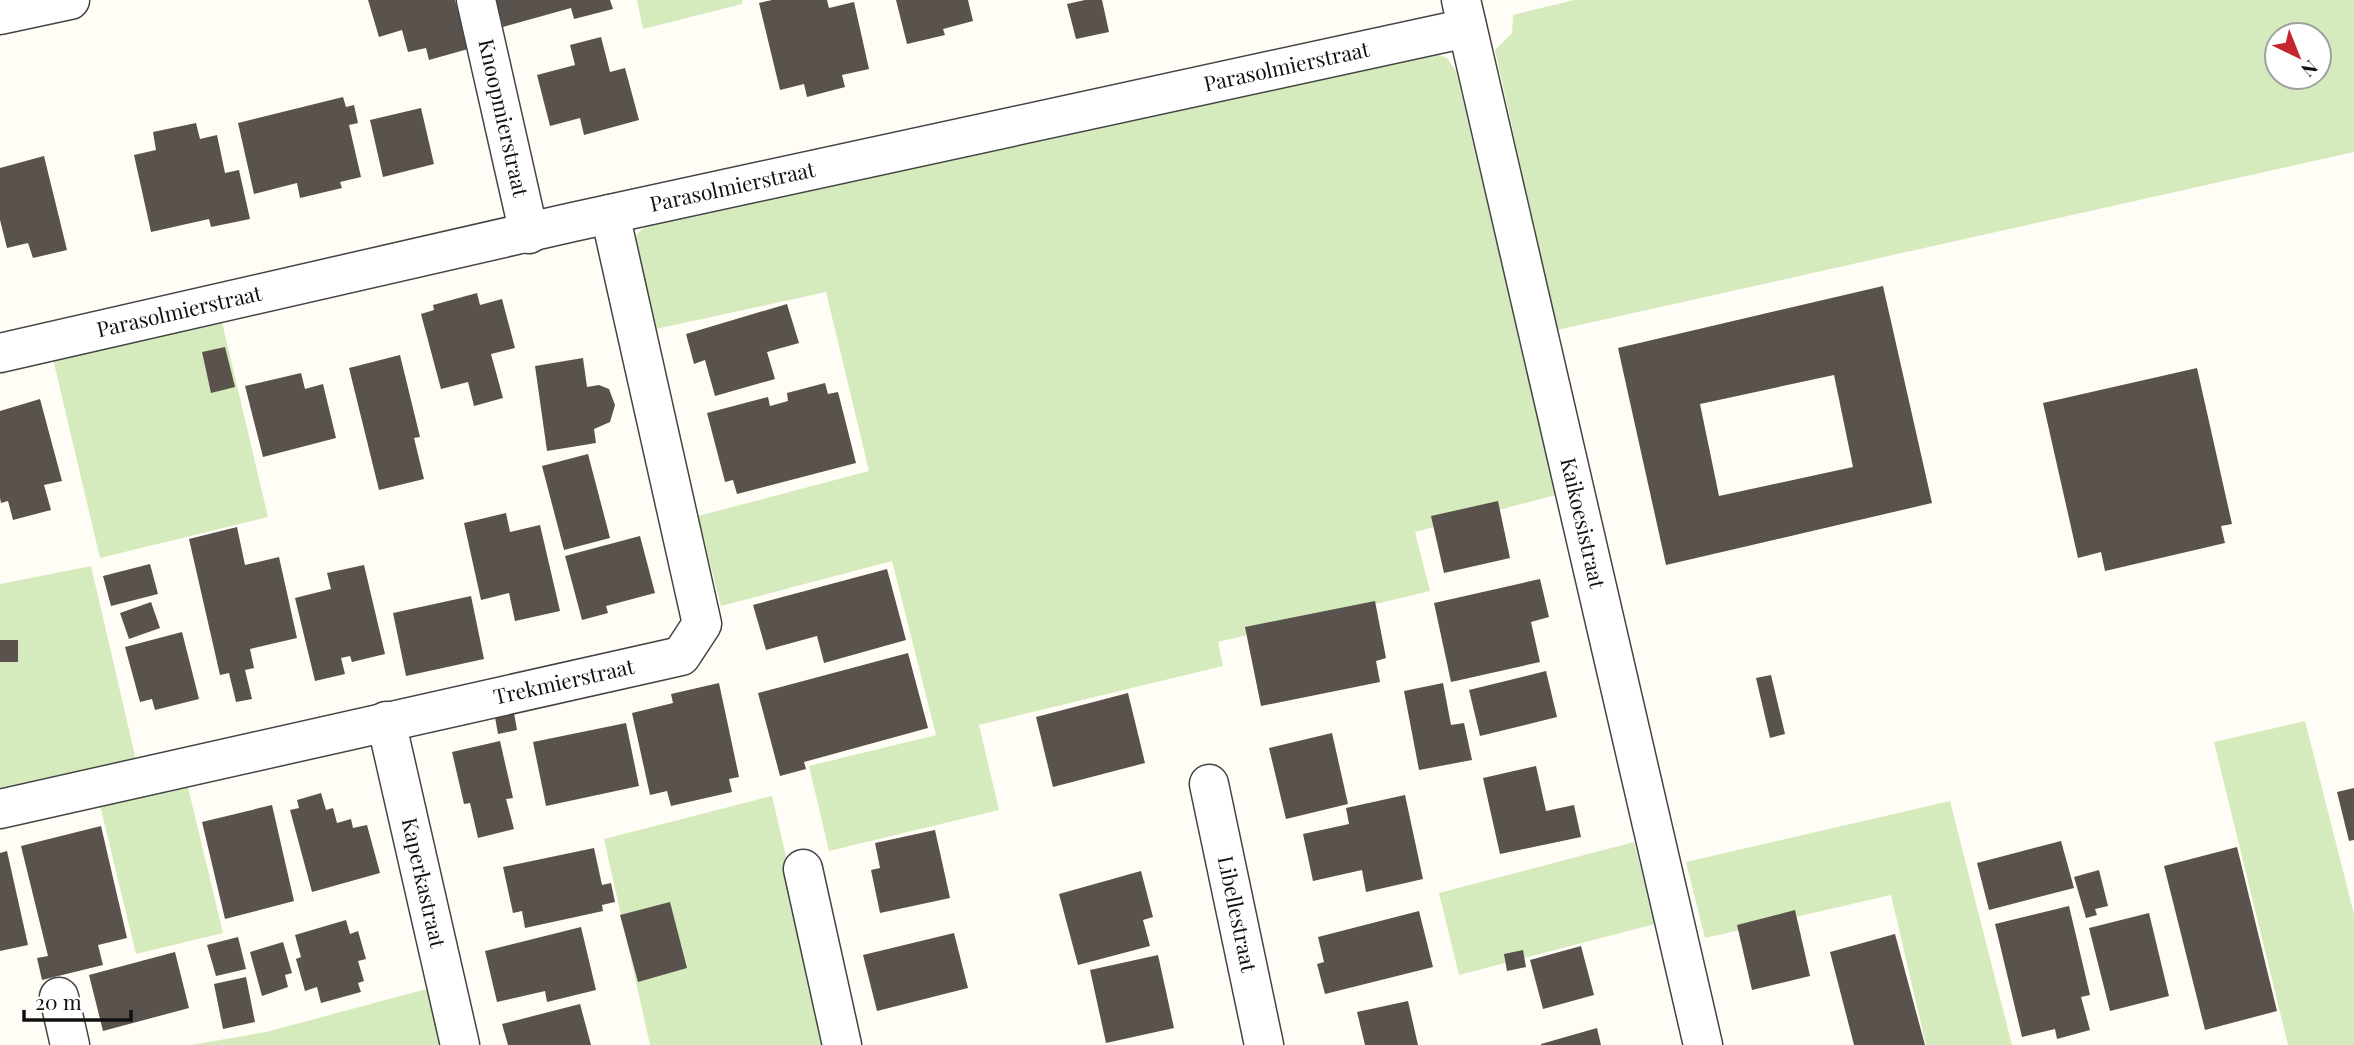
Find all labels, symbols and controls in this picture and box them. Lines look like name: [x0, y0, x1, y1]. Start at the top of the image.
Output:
north arrow: [2263, 21, 2333, 91]
street label: Parasolmierstraat: [1201, 34, 1372, 97]
street label: Knoopmierstraat: [473, 36, 536, 200]
text: N: [2296, 55, 2324, 84]
street label: Parasolmierstraat: [647, 154, 818, 217]
street label: Parasolmierstraat: [94, 277, 265, 342]
street label: Kaikoesistraat: [1555, 454, 1613, 592]
street label: Trekmierstraat: [490, 651, 637, 710]
street label: Kaperkastraat: [397, 815, 453, 951]
street label: Libellestraat: [1213, 853, 1264, 975]
scale bar: [24, 978, 131, 1022]
text: 20 m: [35, 987, 82, 1015]

